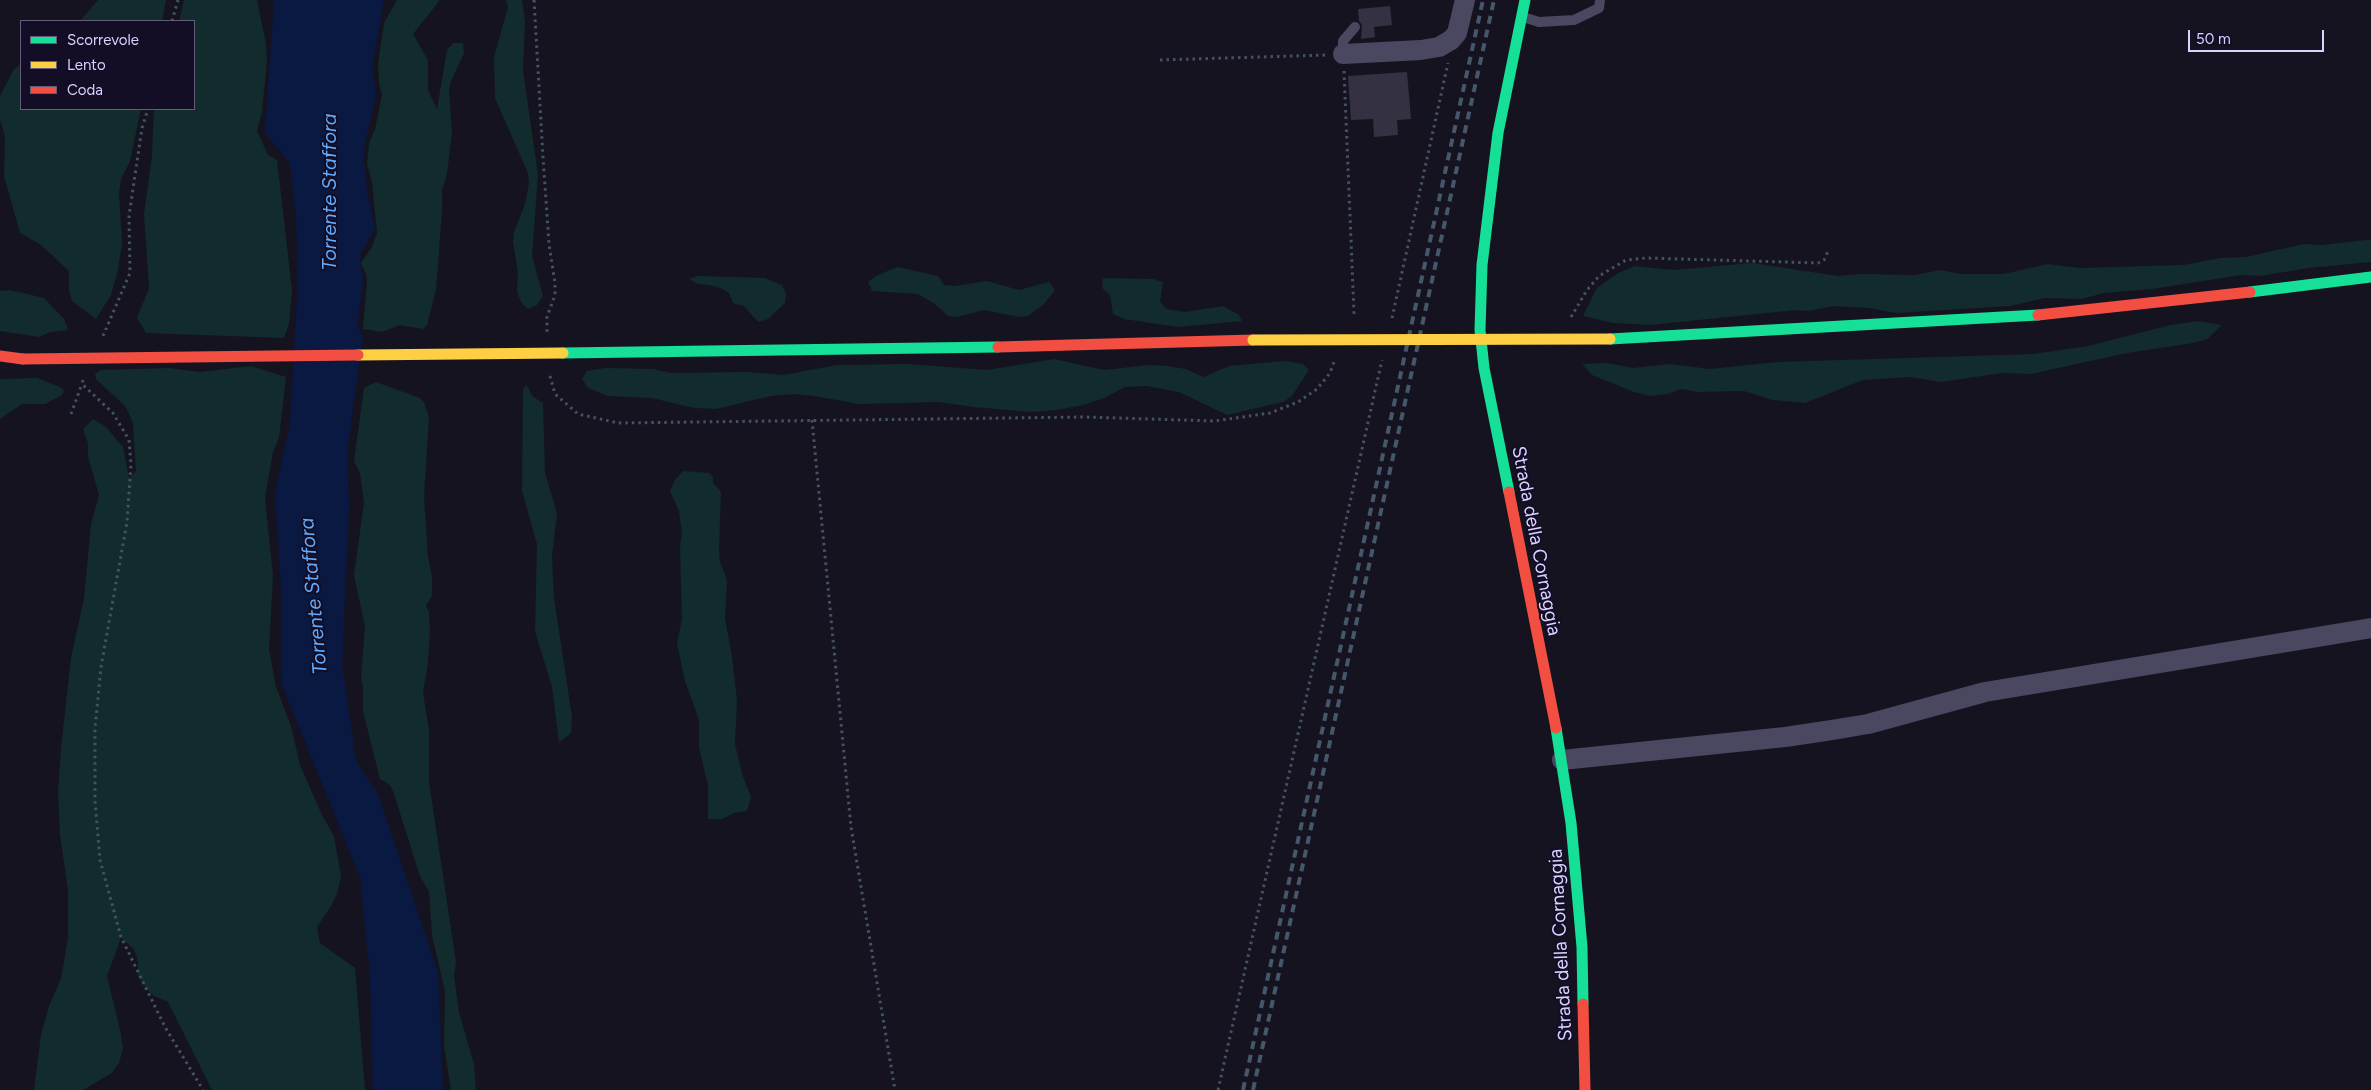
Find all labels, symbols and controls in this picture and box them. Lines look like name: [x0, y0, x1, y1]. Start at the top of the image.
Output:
legend: [20, 20, 195, 110]
scale bar: [2191, 20, 2327, 52]
text: 50 m: [2196, 30, 2231, 48]
text: Scorrevole: [67, 31, 139, 49]
text: Lento: [67, 56, 106, 74]
text: Coda: [67, 81, 103, 99]
water label: Torrente Staffora: [318, 113, 342, 271]
street label: Strada della Cornaggia: [1506, 444, 1566, 638]
water label: Torrente Staffora: [295, 517, 333, 675]
street label: Strada della Cornaggia: [1545, 848, 1577, 1042]

